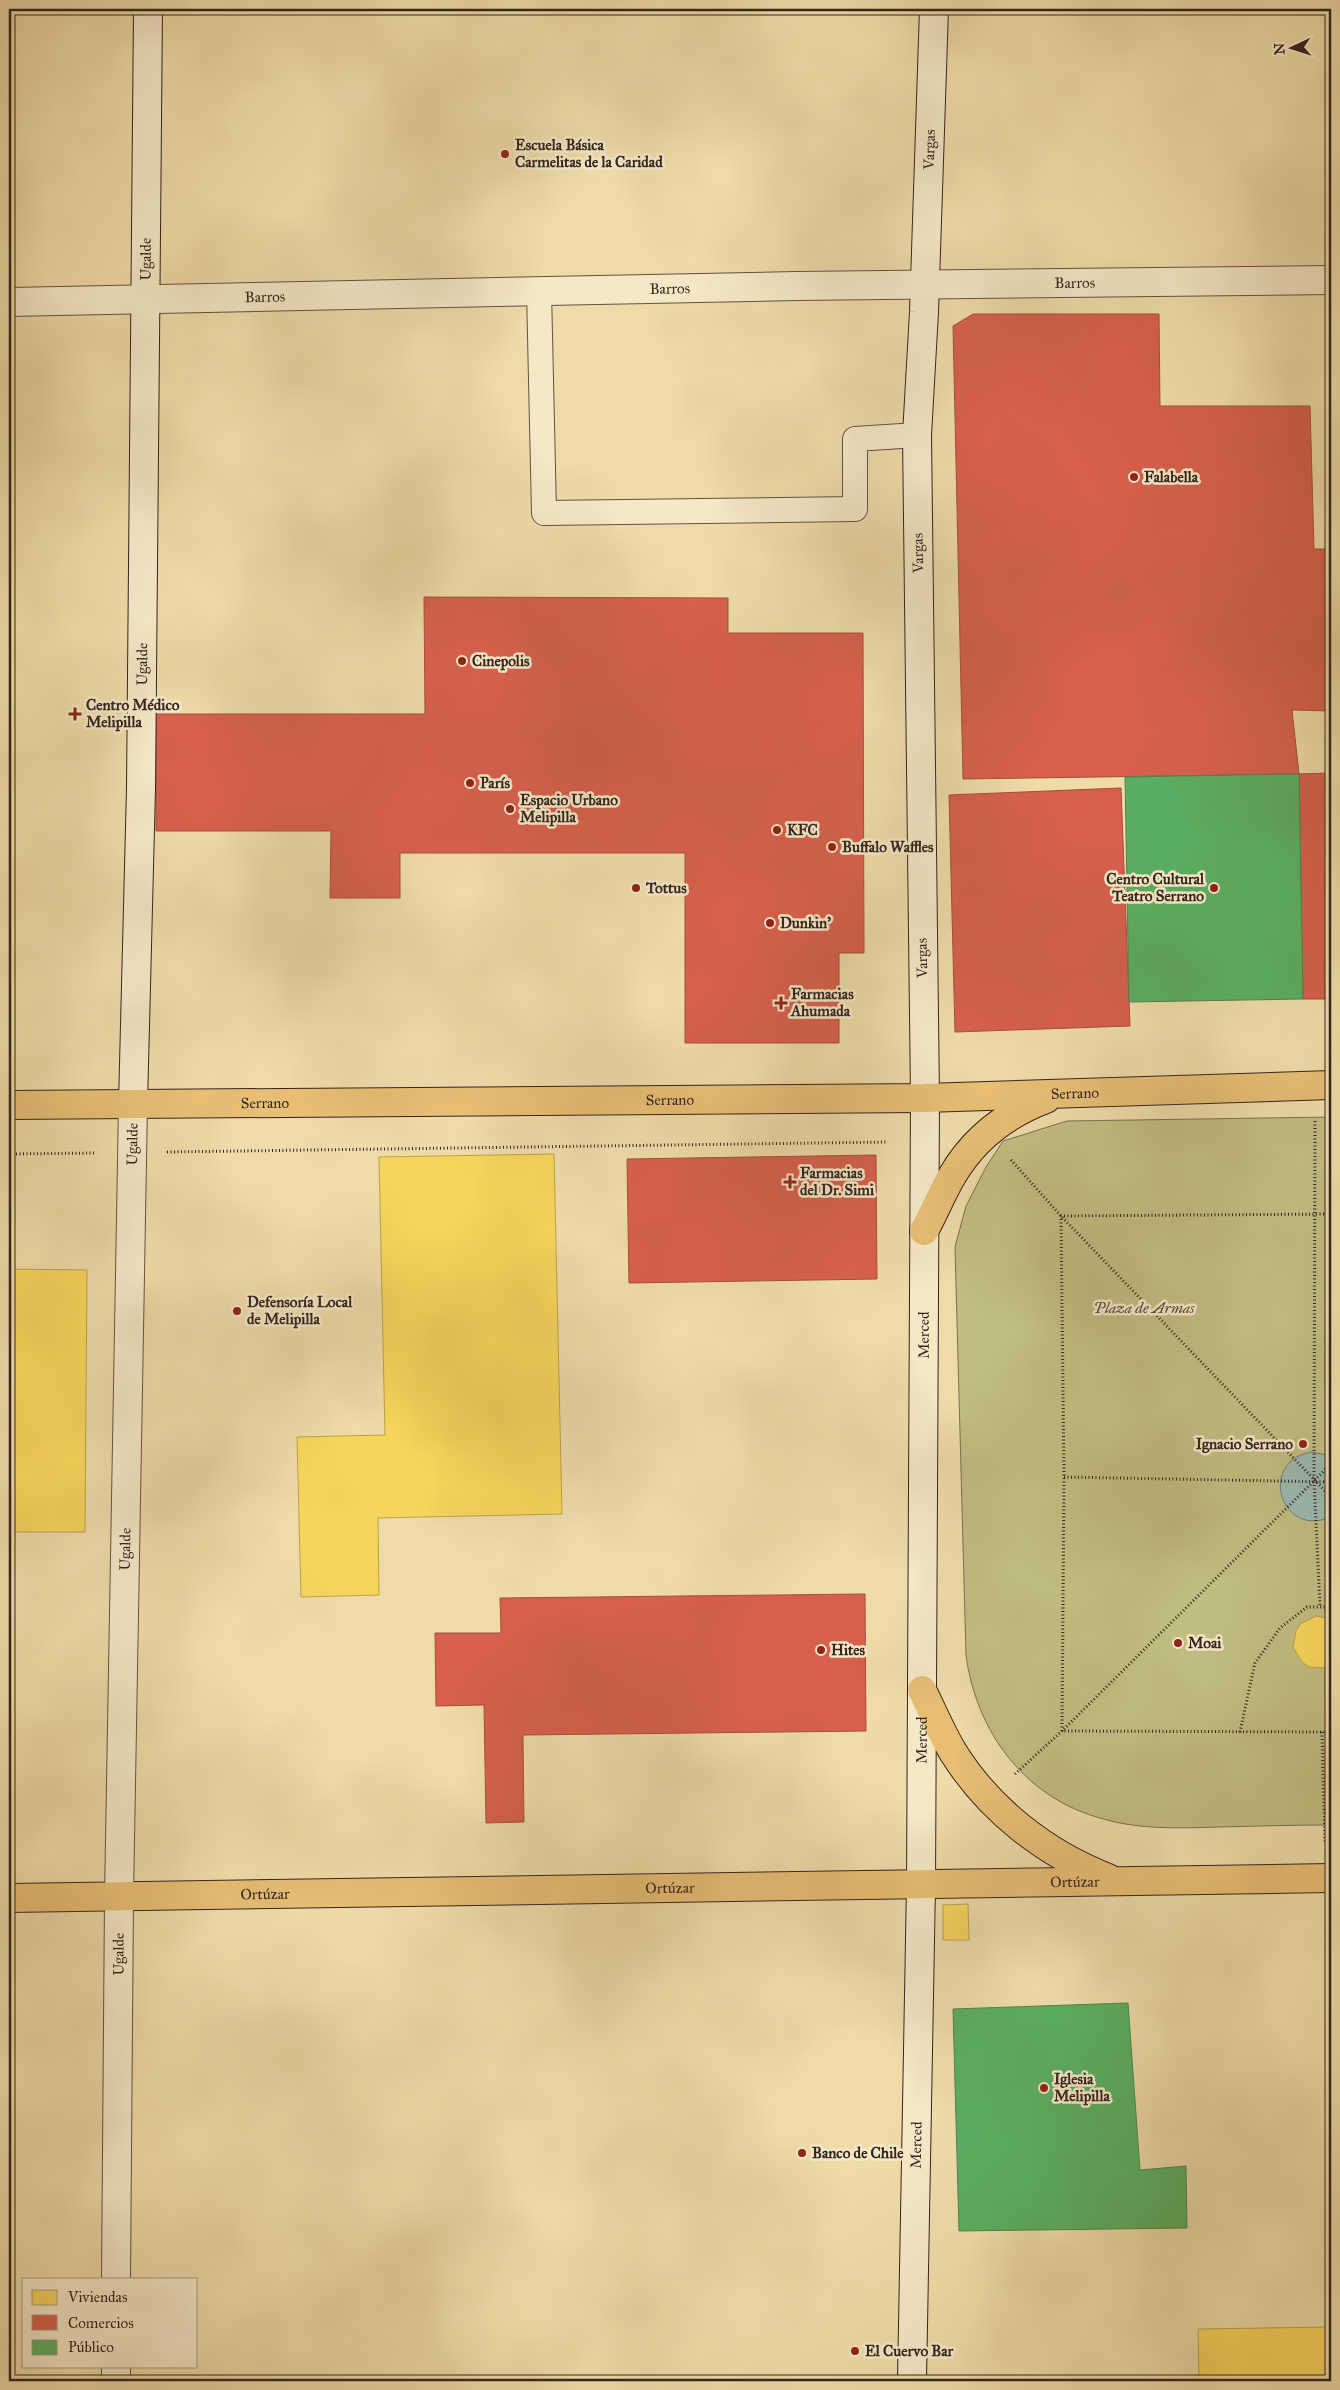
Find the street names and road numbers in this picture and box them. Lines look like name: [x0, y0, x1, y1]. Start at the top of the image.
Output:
street label: Vargas: [920, 129, 939, 171]
street label: Ugalde: [137, 238, 155, 281]
street label: Barros: [1054, 274, 1095, 292]
street label: Barros: [649, 279, 690, 298]
street label: Barros: [244, 287, 285, 306]
street label: Vargas: [909, 533, 927, 574]
street label: Ugalde: [133, 643, 151, 686]
street label: Vargas: [913, 938, 931, 979]
street label: Serrano: [1050, 1083, 1100, 1103]
street label: Serrano: [646, 1091, 695, 1109]
street label: Serrano: [241, 1094, 290, 1112]
street label: Ugalde: [123, 1123, 142, 1166]
street label: Merced: [915, 1311, 933, 1359]
street label: Ugalde: [116, 1528, 135, 1571]
street label: Merced: [913, 1716, 931, 1764]
street label: Ortúzar: [1050, 1872, 1100, 1891]
street label: Ortúzar: [645, 1879, 695, 1897]
street label: Ortúzar: [240, 1885, 290, 1903]
street label: Ugalde: [109, 1933, 128, 1975]
street label: Merced: [907, 2121, 926, 2169]

